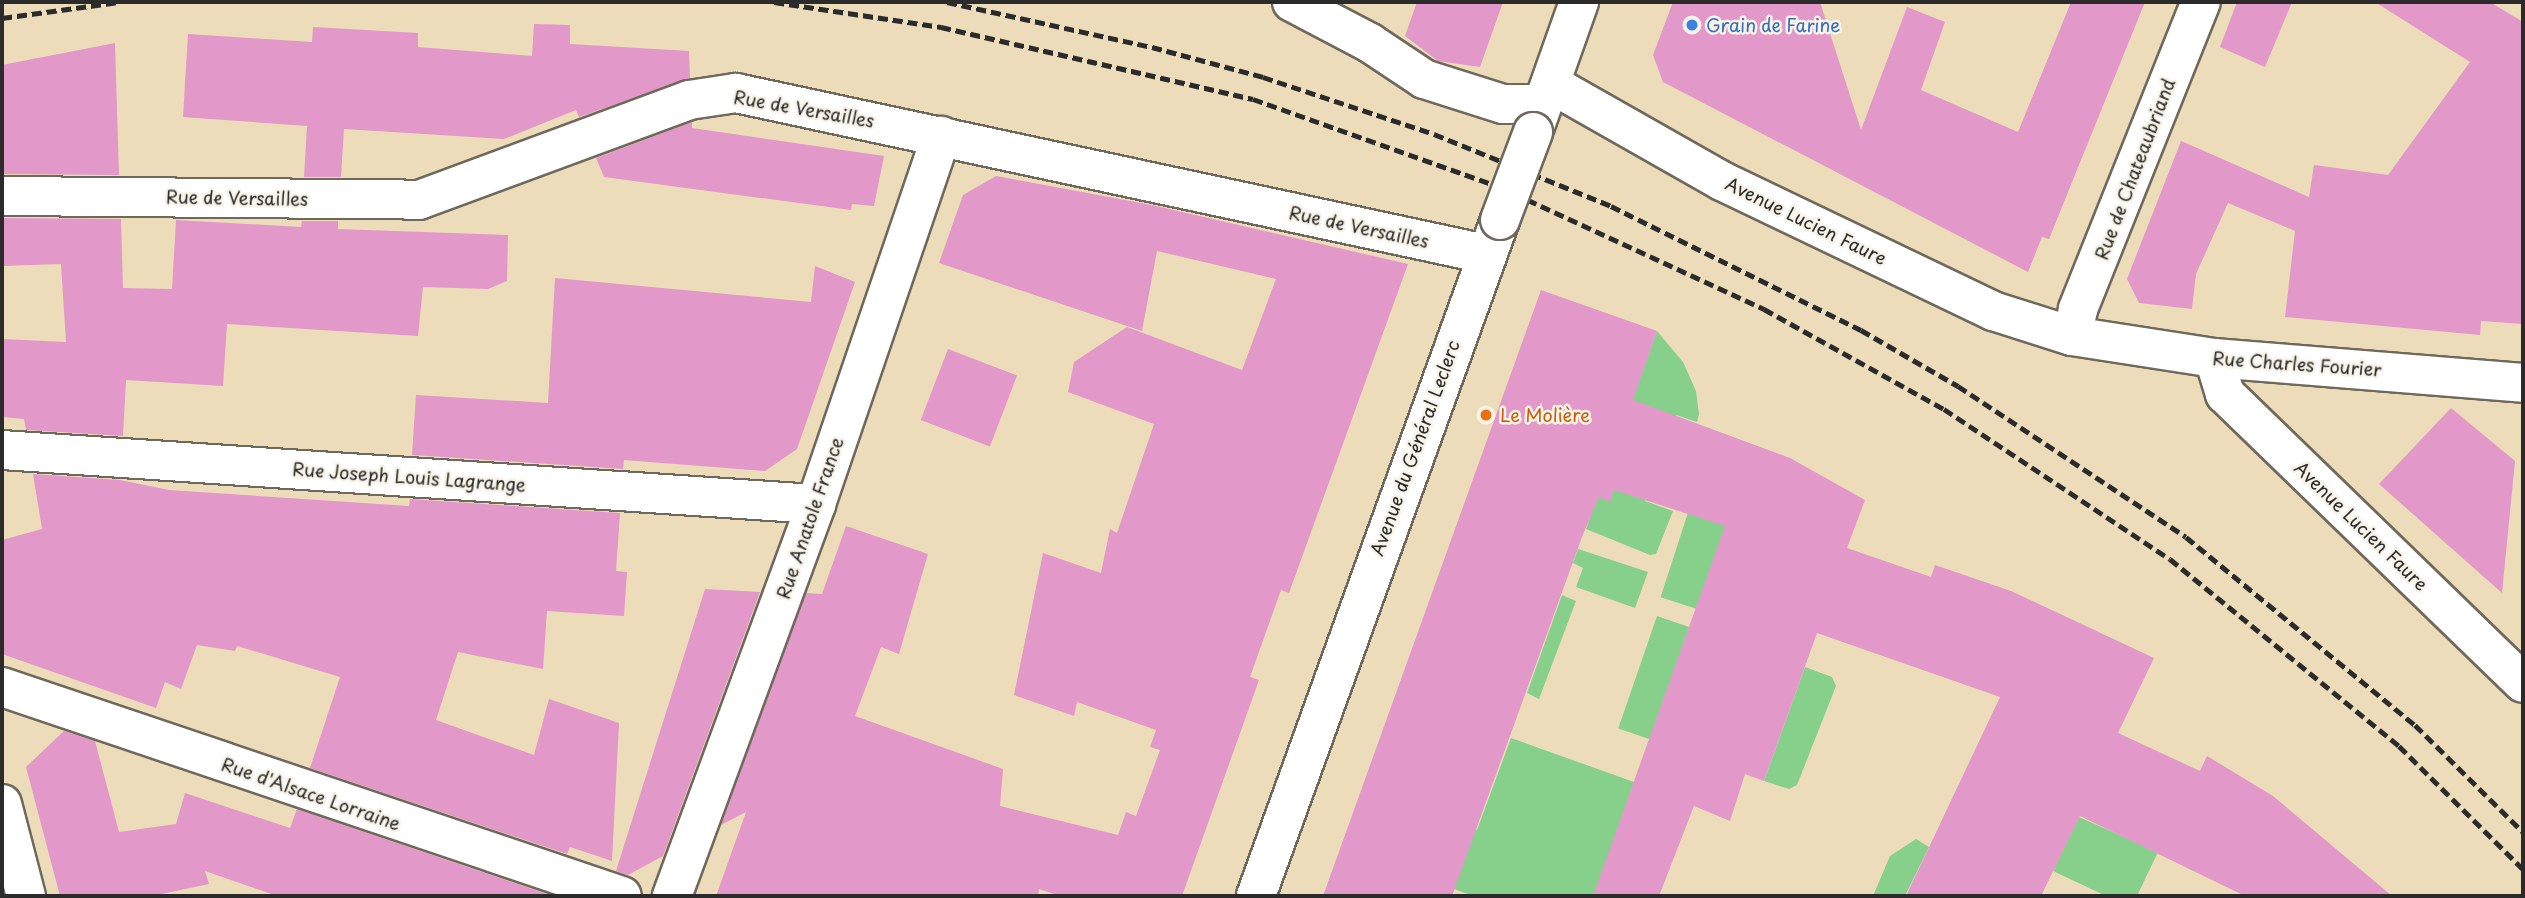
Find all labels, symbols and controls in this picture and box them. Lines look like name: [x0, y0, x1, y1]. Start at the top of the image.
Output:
place label: Grain de Farine: [1706, 14, 1843, 36]
marker: Grain de Farine: [1684, 17, 1700, 33]
street label: Rue de Chateaubriand: [2090, 74, 2180, 264]
street label: Rue de Versailles: [731, 86, 877, 132]
street label: Avenue Lucien Faure: [1722, 173, 1890, 269]
street label: Rue de Versailles: [164, 186, 310, 210]
street label: Rue de Versailles: [1286, 201, 1432, 253]
street label: Avenue du Général Leclerc: [1366, 337, 1464, 559]
street label: Rue Charles Fourier: [2210, 347, 2384, 381]
place label: Le Molière: [1500, 404, 1590, 426]
marker: Le Molière: [1478, 407, 1494, 423]
street label: Rue Anatole France: [772, 433, 848, 603]
street label: Avenue Lucien Faure: [2290, 457, 2432, 595]
street label: Rue Joseph Louis Lagrange: [291, 458, 527, 496]
street label: Rue d'Alsace Lorraine: [218, 753, 404, 835]

